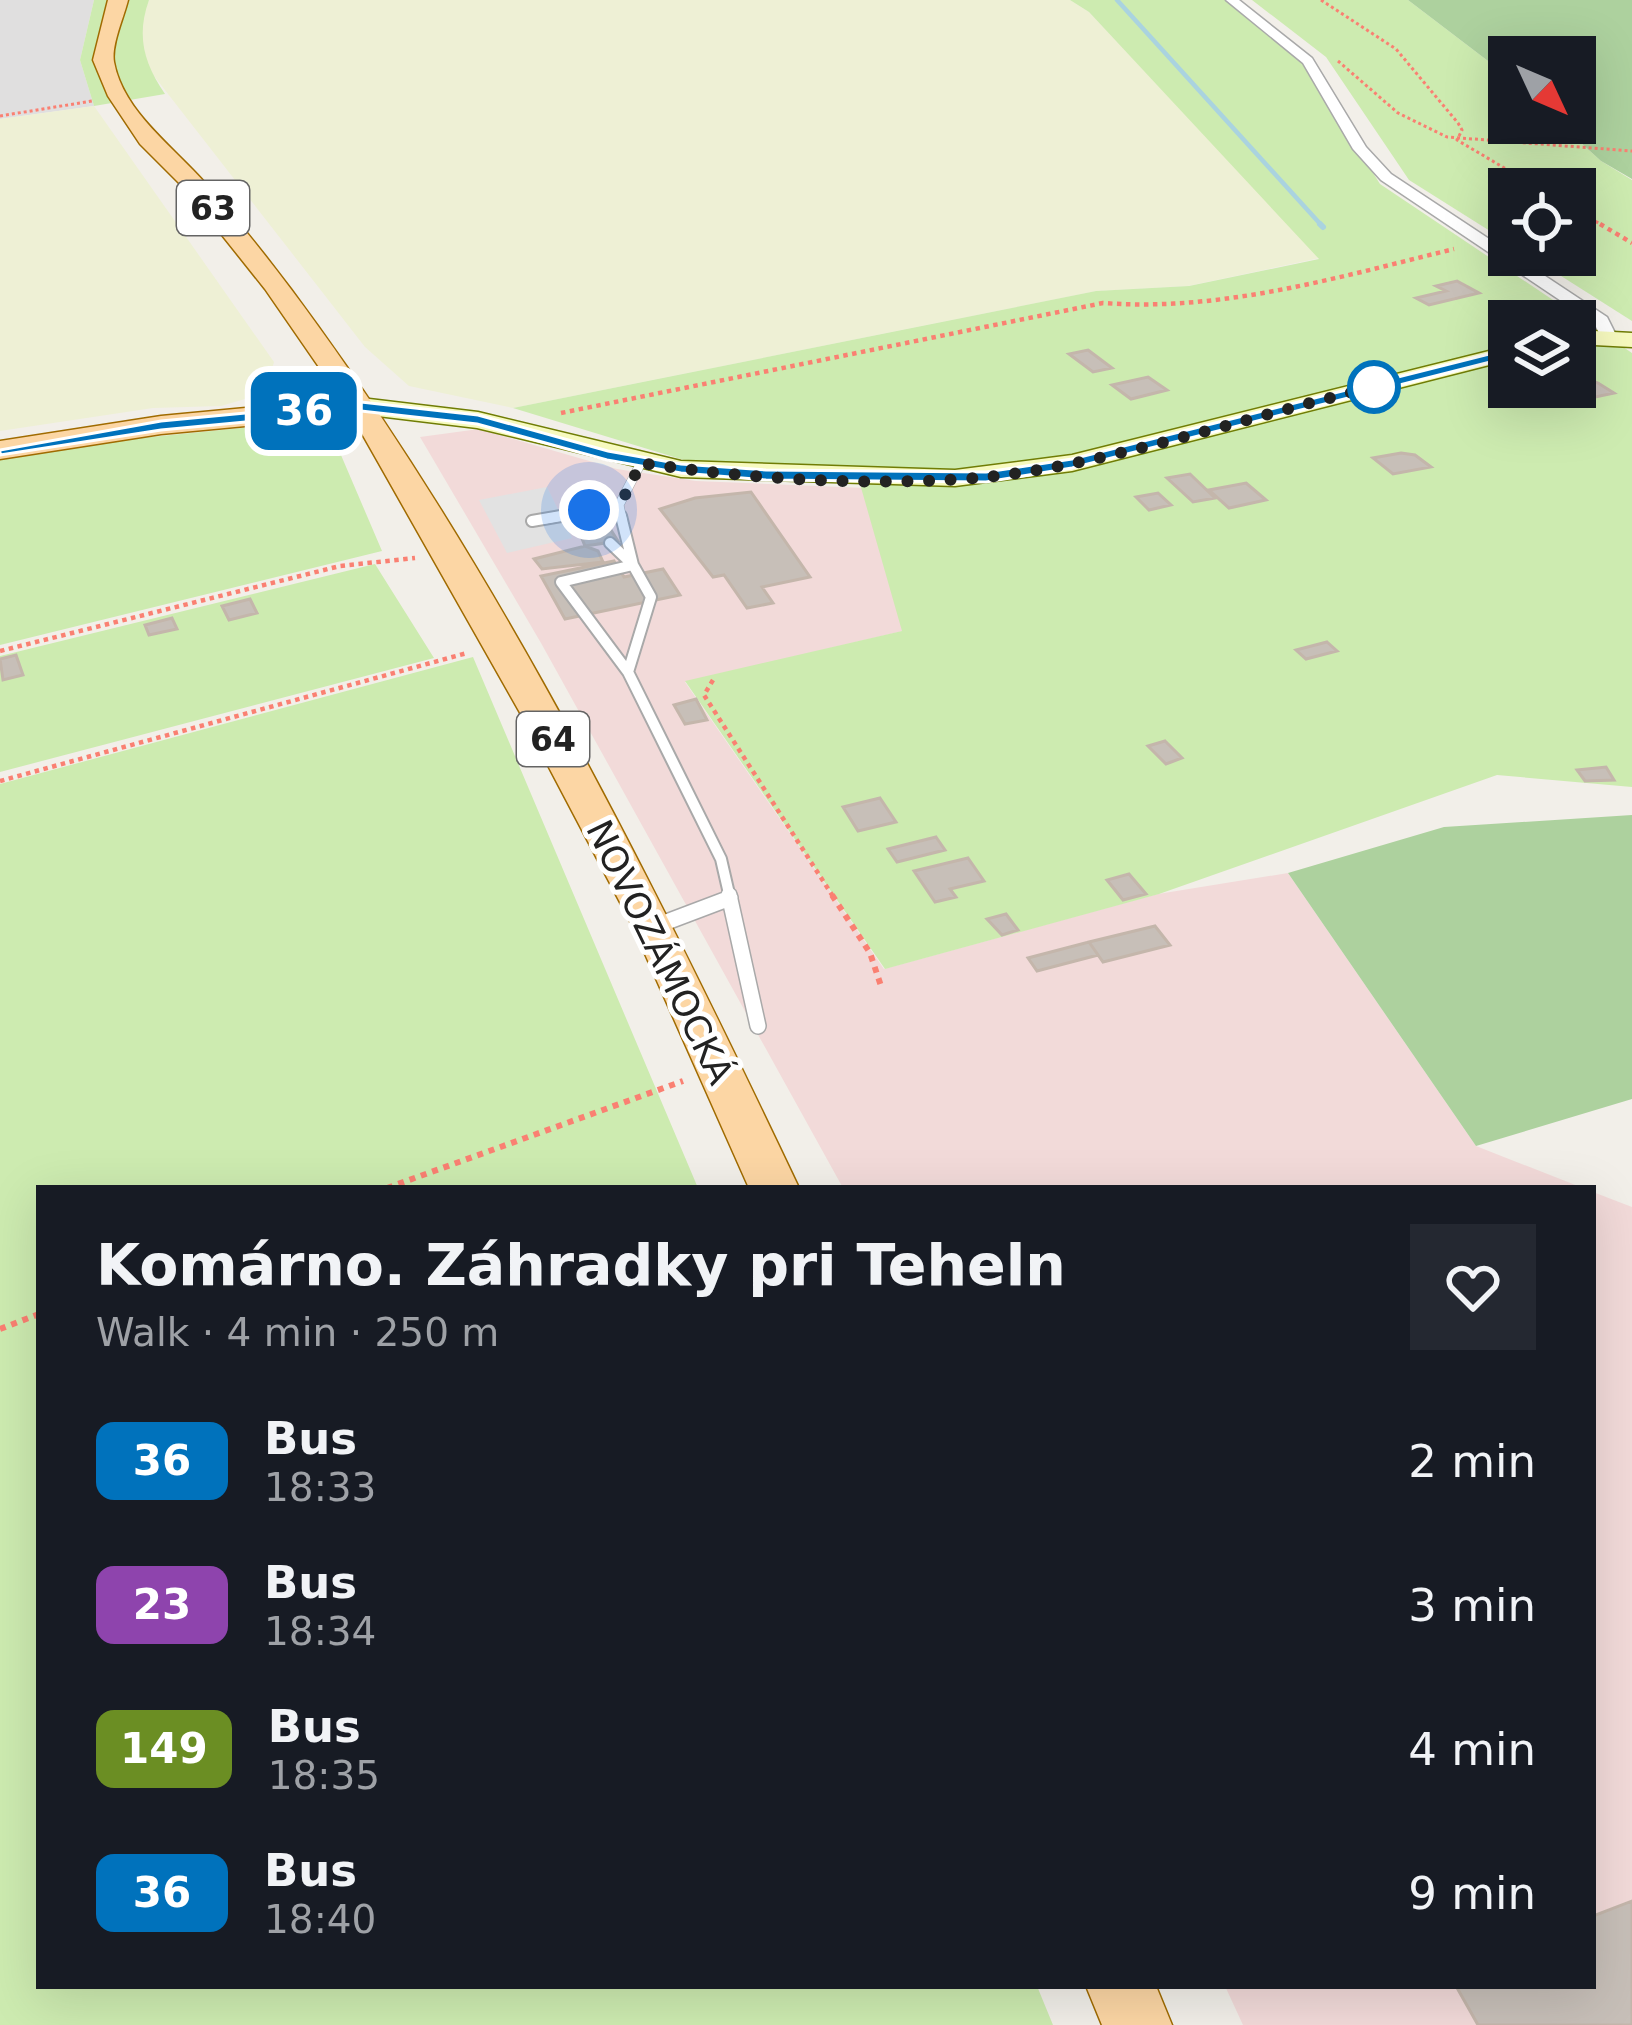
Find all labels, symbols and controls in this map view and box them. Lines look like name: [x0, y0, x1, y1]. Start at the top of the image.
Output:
north arrow: [1488, 36, 1596, 144]
map controls: [1488, 36, 1596, 408]
button: locate: [1488, 168, 1596, 276]
road number: 63: [177, 181, 249, 235]
button: layers: [1488, 300, 1596, 408]
unlabelled marker: [1349, 362, 1399, 412]
line badge: 36: [250, 372, 358, 450]
text: 36: [275, 386, 333, 435]
your location: [559, 480, 619, 540]
road number: 64: [517, 712, 589, 766]
street label: NOVOZÁMOCKÁ: [578, 813, 742, 1091]
button: heart: [1410, 1224, 1536, 1350]
text: Komárno. Záhradky pri Teheln: [96, 1232, 1066, 1298]
text: Walk · 4 min · 250 m: [96, 1310, 499, 1355]
text: Bus: [264, 1412, 357, 1465]
text: 2 min: [1408, 1435, 1536, 1488]
text: 36: [133, 1436, 191, 1485]
text: 18:33: [264, 1465, 376, 1510]
text: Bus: [264, 1556, 357, 1609]
text: 3 min: [1408, 1579, 1536, 1632]
text: 23: [133, 1580, 191, 1629]
text: 18:34: [264, 1609, 376, 1654]
text: Bus: [268, 1700, 361, 1753]
text: 4 min: [1408, 1723, 1536, 1776]
text: 149: [120, 1724, 208, 1773]
text: 18:35: [268, 1753, 380, 1798]
text: Bus: [264, 1844, 357, 1897]
text: 9 min: [1408, 1867, 1536, 1920]
text: 36: [133, 1868, 191, 1917]
text: 18:40: [264, 1897, 376, 1942]

